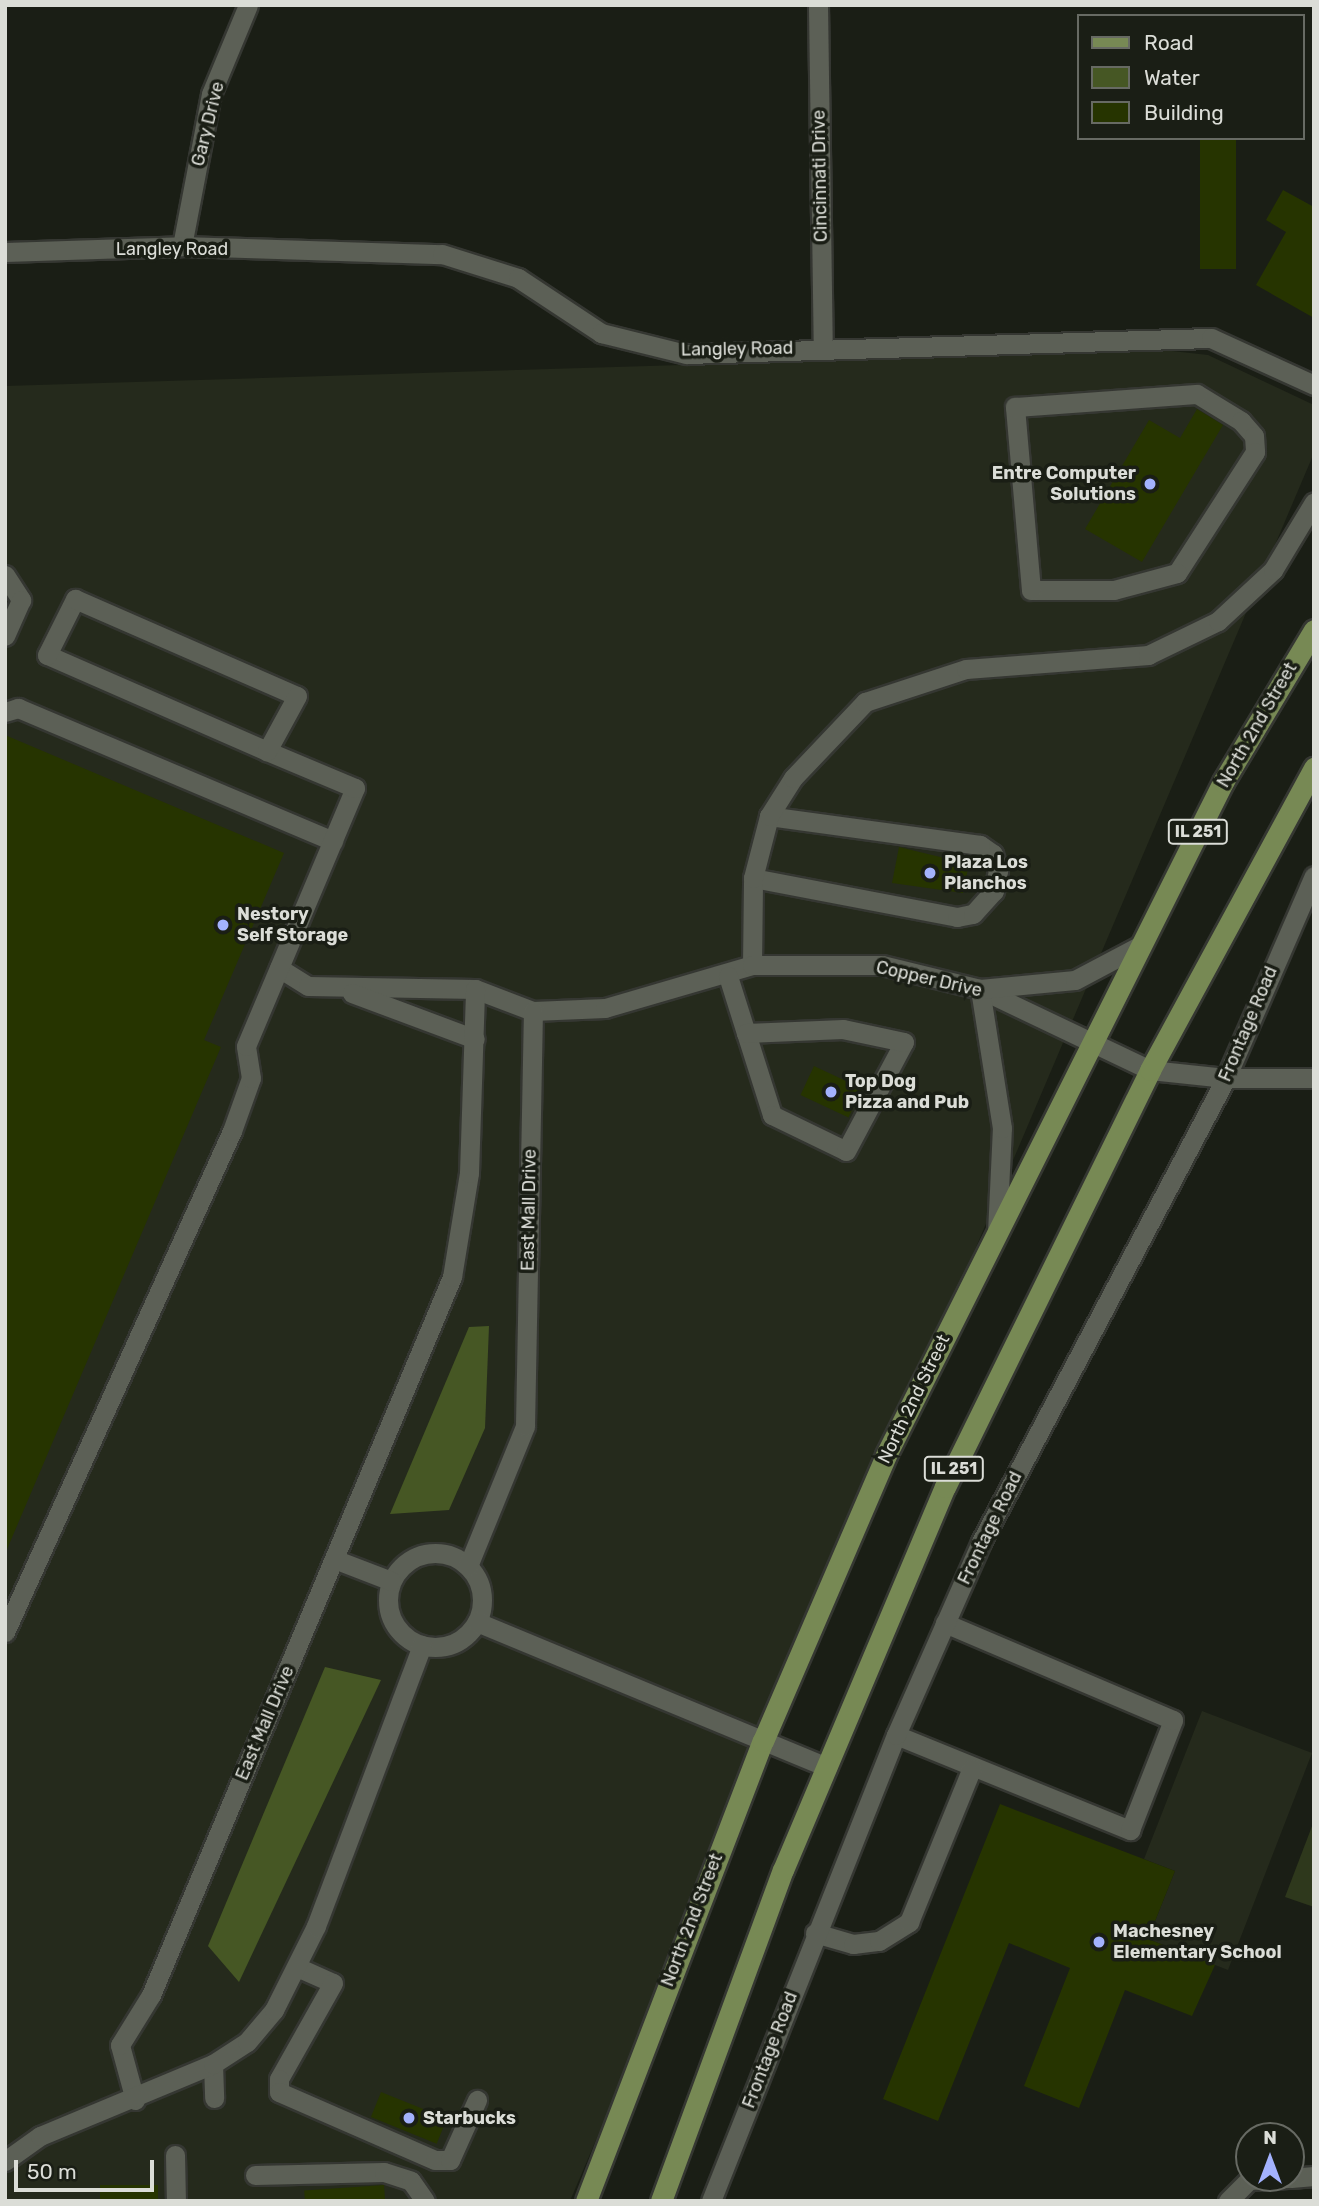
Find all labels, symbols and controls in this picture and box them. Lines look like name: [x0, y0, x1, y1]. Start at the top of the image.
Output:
legend: [1078, 14, 1305, 140]
text: Road: [1144, 30, 1194, 55]
text: Water: [1144, 65, 1200, 90]
street label: Gary Drive: [187, 79, 229, 169]
text: Building: [1144, 100, 1224, 125]
street label: Cincinnati Drive: [808, 110, 832, 242]
street label: Langley Road: [116, 238, 228, 260]
street label: Langley Road: [680, 337, 794, 361]
place label: Entre Computer Solutions: [992, 463, 1136, 505]
marker: Entre Computer Solutions: [1142, 476, 1158, 492]
street label: North 2nd Street: [1212, 659, 1302, 791]
road number: IL 251: [1166, 820, 1230, 845]
place label: Plaza Los Planchos: [944, 852, 1028, 894]
marker: Plaza Los Planchos: [922, 865, 938, 881]
place label: Nestory Self Storage: [237, 904, 349, 946]
marker: Nestory Self Storage: [215, 917, 231, 933]
street label: Copper Drive: [874, 956, 984, 1002]
street label: Frontage Road: [1214, 963, 1282, 1085]
place label: Top Dog Pizza and Pub: [845, 1071, 969, 1114]
marker: Top Dog Pizza and Pub: [823, 1084, 839, 1100]
street label: East Mall Drive: [517, 1149, 541, 1271]
street label: North 2nd Street: [873, 1331, 955, 1467]
road number: IL 251: [922, 1456, 986, 1482]
street label: Frontage Road: [953, 1468, 1027, 1588]
street label: East Mall Drive: [231, 1663, 299, 1783]
street label: North 2nd Street: [657, 1850, 727, 1990]
place label: Machesney Elementary School: [1113, 1921, 1282, 1964]
marker: Machesney Elementary School: [1091, 1934, 1107, 1950]
street label: Frontage Road: [738, 1989, 802, 2111]
place label: Starbucks: [423, 2107, 516, 2129]
marker: Starbucks: [401, 2110, 417, 2126]
north arrow: [1235, 2122, 1305, 2192]
text: N: [1263, 2126, 1277, 2149]
scale bar: [18, 2146, 158, 2190]
text: 50 m: [27, 2159, 77, 2184]

